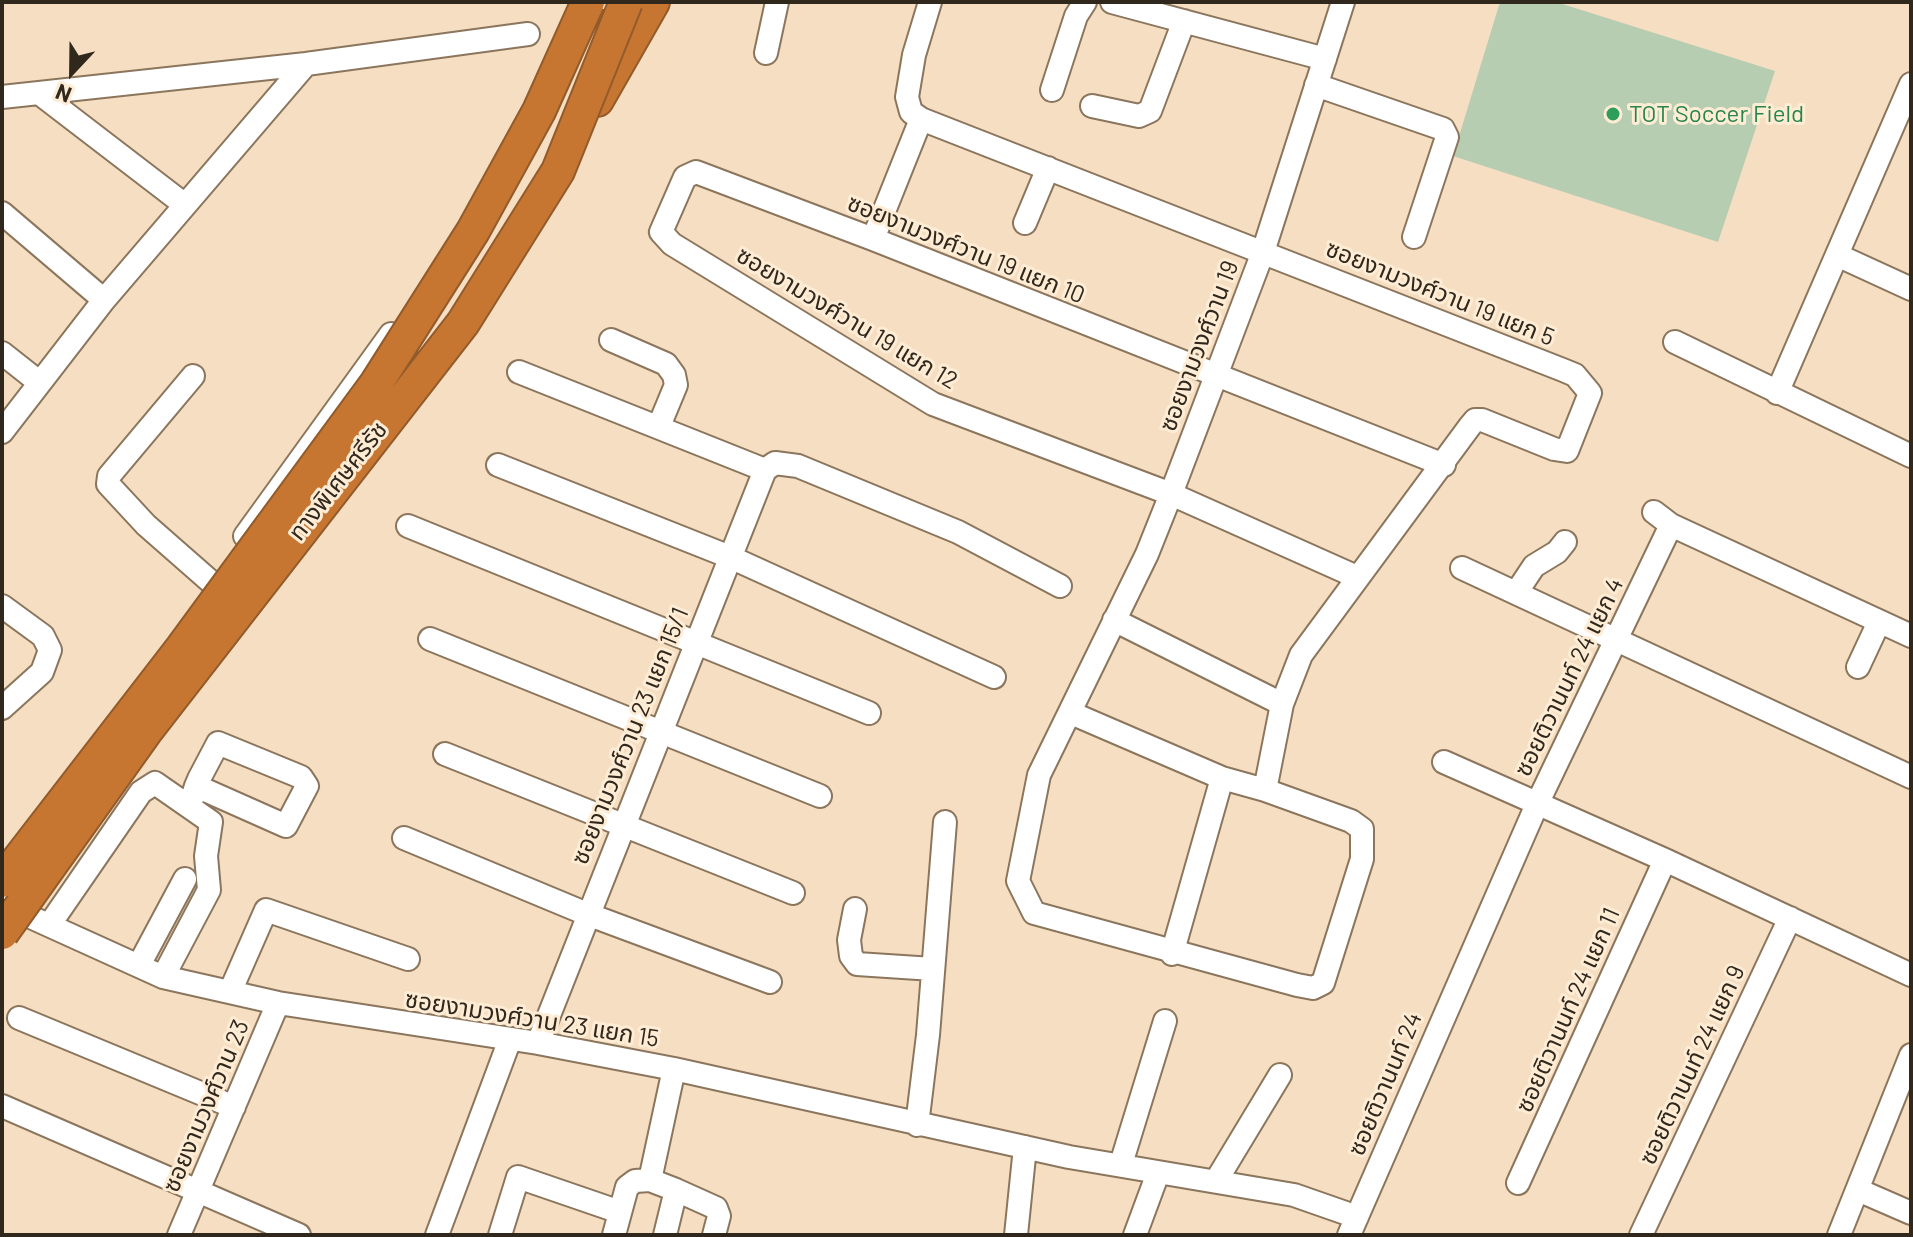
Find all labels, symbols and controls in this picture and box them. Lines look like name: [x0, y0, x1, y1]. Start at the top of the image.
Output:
north arrow: [32, 32, 112, 112]
text: N: [51, 79, 75, 109]
place label: TOT Soccer Field: [1629, 100, 1804, 128]
marker: TOT Soccer Field: [1604, 105, 1622, 123]
street label: ซอยงามวงศ์วาน 19 แยก 10: [843, 188, 1089, 310]
street label: ซอยงามวงศ์วาน 19 แยก 5: [1321, 234, 1559, 352]
street label: ซอยงามวงศ์วาน 19 แยก 12: [731, 241, 963, 395]
street label: ซอยงามวงศ์วาน 19: [1153, 257, 1245, 435]
street label: ทางพิเศษศรีรัช: [283, 416, 393, 546]
street label: ซอยติวานนท์ 24 แยก 4: [1508, 573, 1630, 781]
street label: ซอยงามวงศ์วาน 23 แยก 15/1: [565, 603, 695, 869]
street label: ซอยติวานนท์ 24 แยก 11: [1510, 903, 1626, 1117]
street label: ซอยติวานนท์ 24 แยก 9: [1633, 961, 1751, 1169]
street label: ซอยงามวงศ์วาน 23 แยก 15: [403, 985, 661, 1053]
street label: ซอยติวานนท์ 24: [1342, 1008, 1428, 1160]
street label: ซอยงามวงศ์วาน 23: [157, 1015, 255, 1197]

